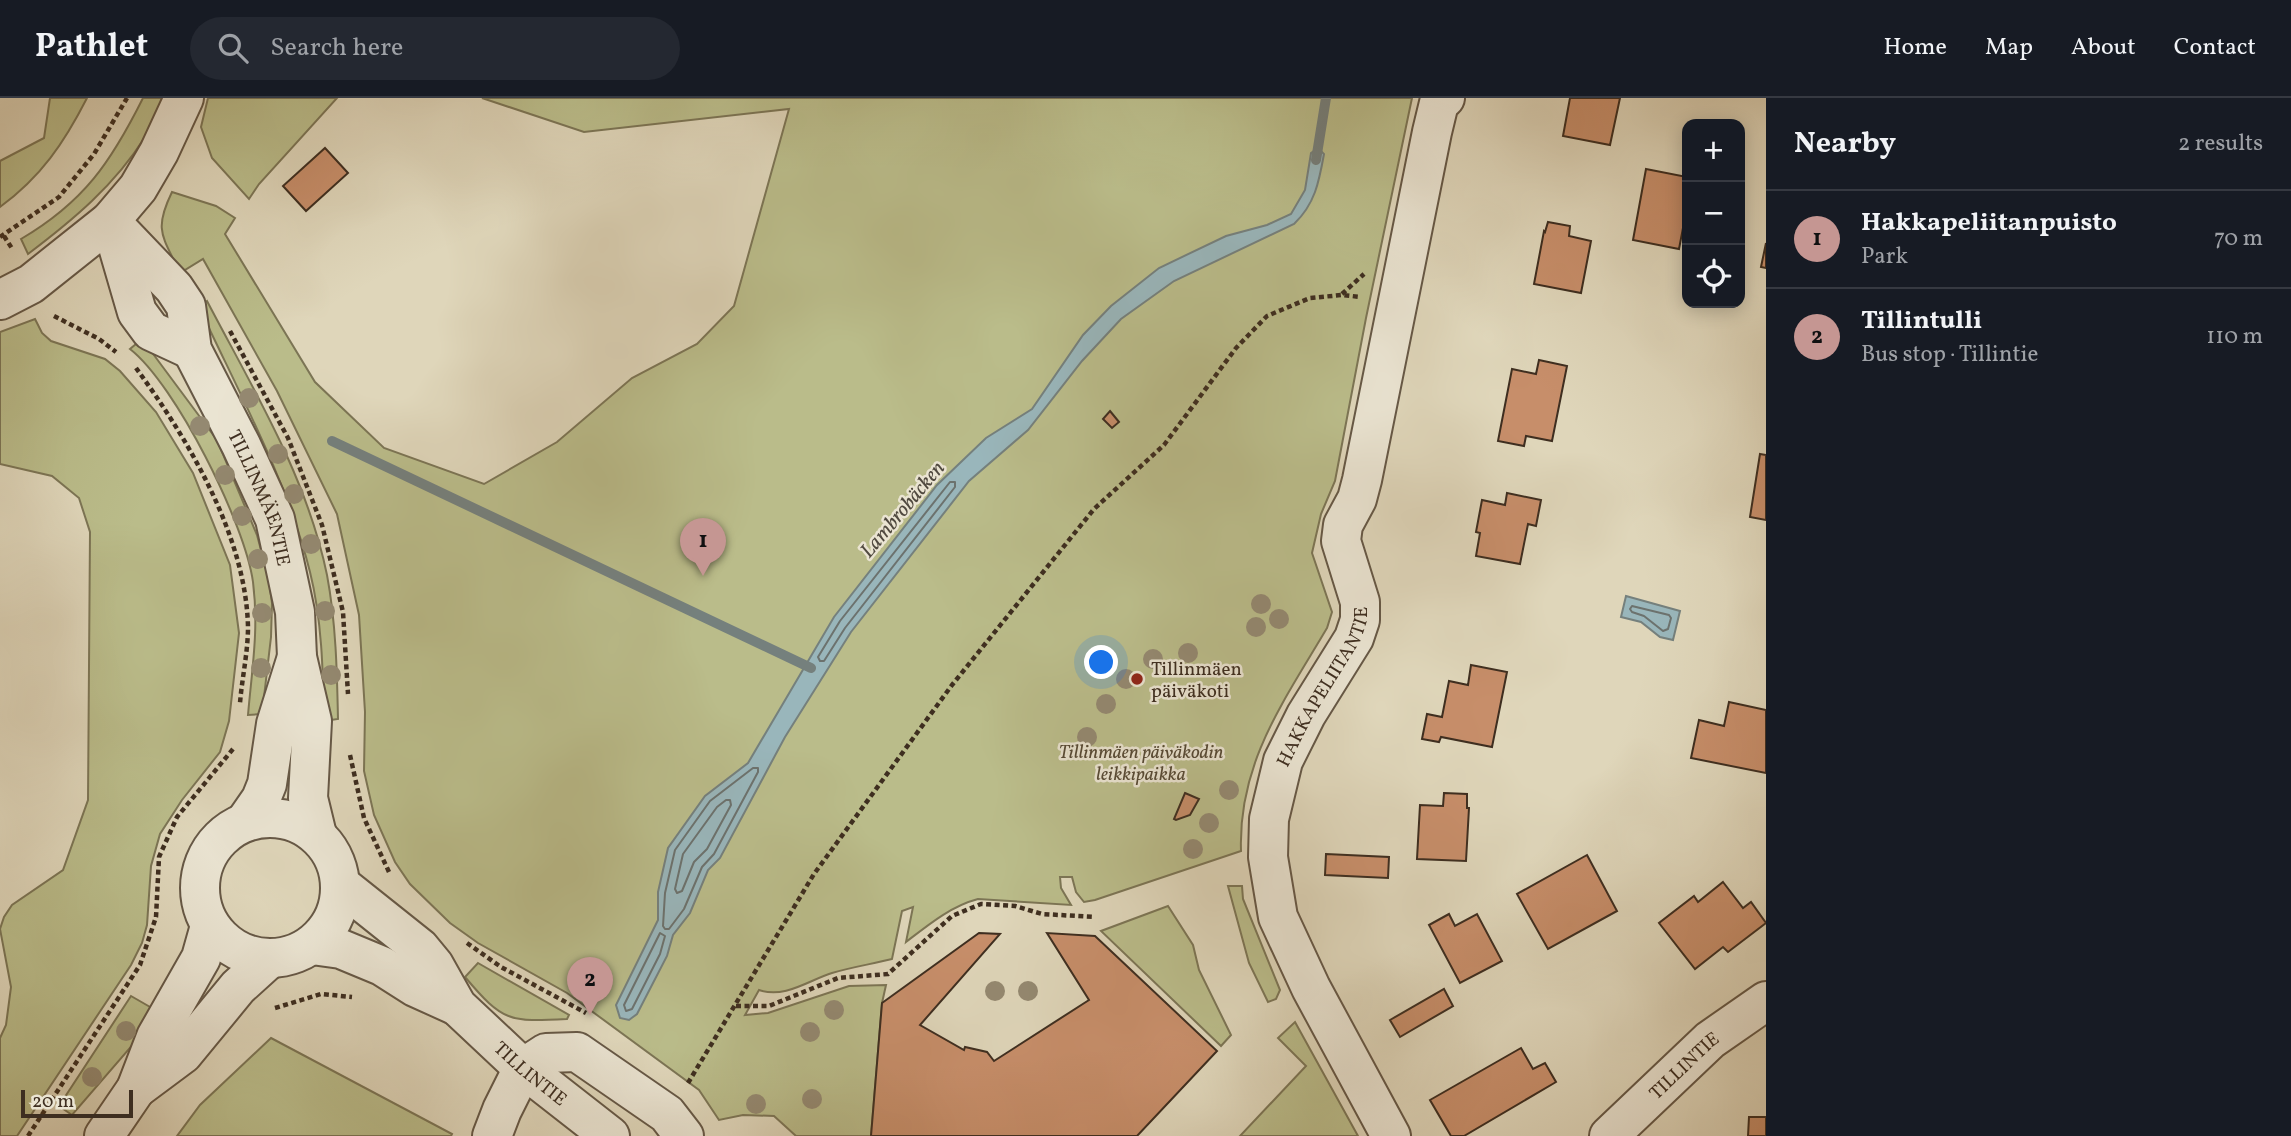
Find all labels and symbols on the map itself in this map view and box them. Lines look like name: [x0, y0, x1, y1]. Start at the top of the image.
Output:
street label: TILLINMÄENTIE: [220, 426, 296, 569]
water label: Lambrobäcken: [854, 455, 952, 565]
pin: 1: [680, 518, 726, 576]
street label: HAKKAPELIITANTIE: [1271, 607, 1375, 772]
your location: [1084, 645, 1118, 679]
place label: Tillinmäen päiväkoti: [1151, 657, 1242, 705]
marker: Tillinmäen päiväkoti: [1129, 671, 1145, 687]
park label: Tillinmäen päiväkodin leikkipaikka: [1059, 740, 1223, 788]
pin: 2: [567, 957, 613, 1015]
street label: TILLINTIE: [1644, 1027, 1725, 1106]
street label: TILLINTIE: [487, 1036, 572, 1113]
scale bar: [21, 1087, 133, 1119]

